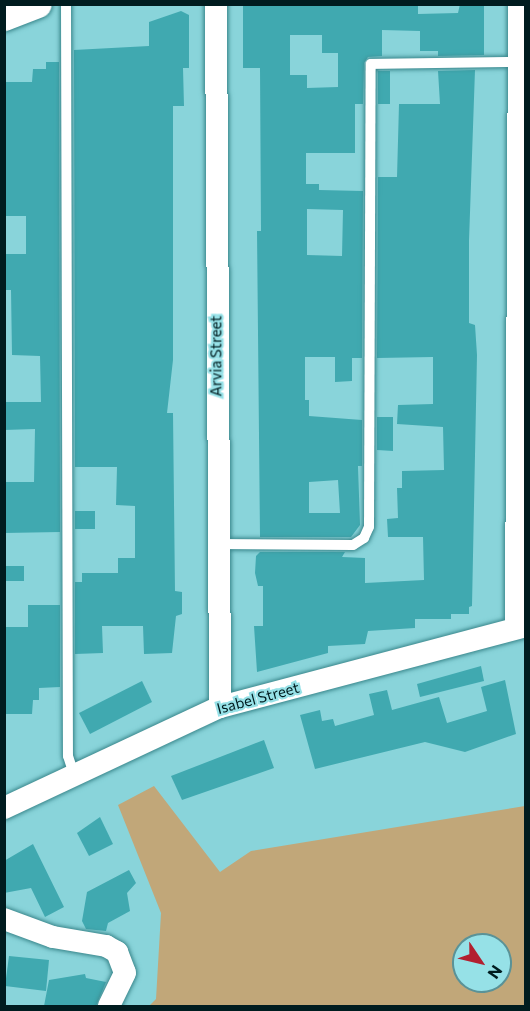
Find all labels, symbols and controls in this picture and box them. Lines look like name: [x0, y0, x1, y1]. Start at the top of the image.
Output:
street label: Arvia Street: [207, 315, 225, 397]
street label: Isabel Street: [215, 678, 301, 718]
north arrow: [452, 933, 512, 993]
text: N: [484, 962, 507, 983]

